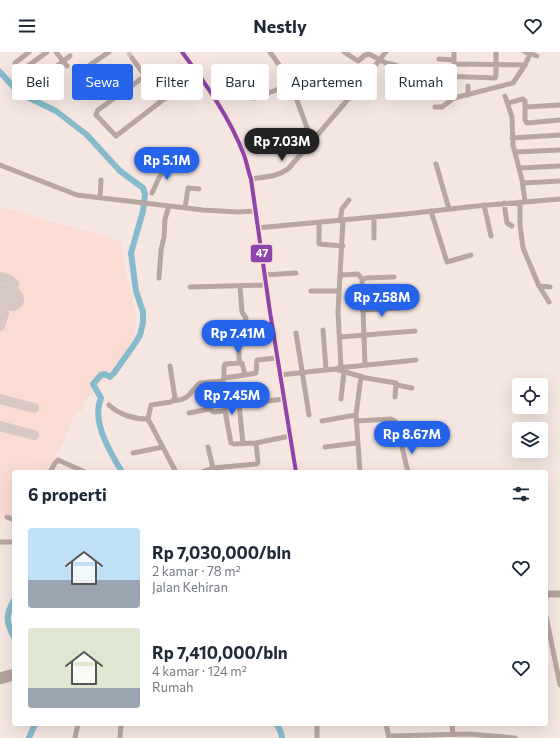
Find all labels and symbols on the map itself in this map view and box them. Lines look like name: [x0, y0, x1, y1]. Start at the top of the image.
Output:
pin: Rp 7.03M: [241, 128, 323, 162]
pin: Rp 5.1M: [130, 147, 204, 181]
line badge: 47: [250, 244, 273, 263]
text: 47: [256, 246, 268, 259]
pin: Rp 7.58M: [341, 284, 423, 318]
pin: Rp 7.41M: [197, 320, 279, 354]
pin: Rp 7.45M: [191, 382, 273, 416]
pin: Rp 8.67M: [371, 421, 453, 455]

